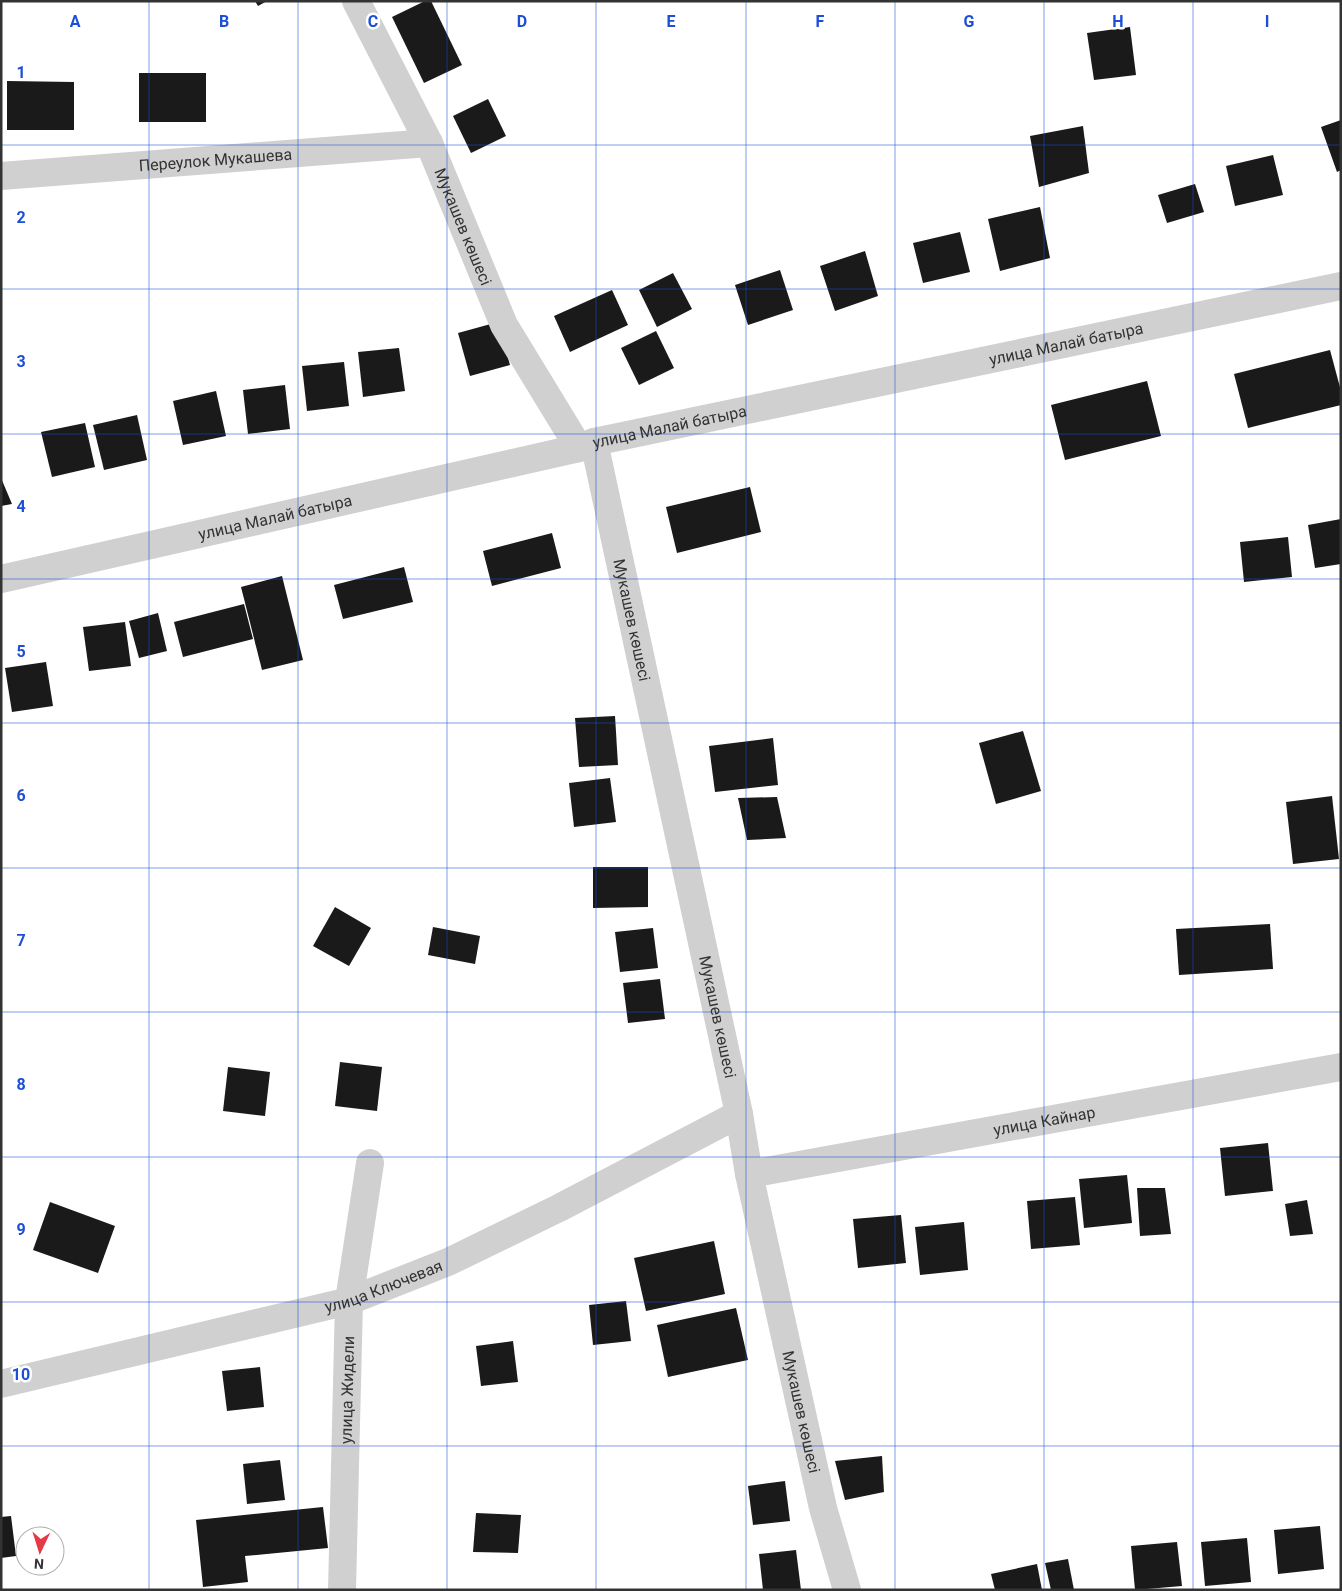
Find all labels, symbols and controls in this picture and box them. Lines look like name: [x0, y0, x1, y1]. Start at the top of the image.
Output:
text: A: [70, 12, 81, 31]
text: B: [219, 12, 229, 31]
text: C: [368, 12, 378, 31]
text: D: [517, 12, 527, 31]
text: E: [667, 12, 676, 31]
text: F: [816, 12, 825, 31]
text: G: [964, 12, 975, 31]
text: H: [1112, 12, 1124, 31]
text: I: [1265, 12, 1269, 31]
text: 1: [16, 63, 26, 82]
street label: Переулок Мукашева: [138, 145, 293, 175]
street label: Мукашев көшесі: [430, 165, 496, 288]
text: 2: [16, 208, 26, 227]
street label: улица Малай батыра: [987, 319, 1145, 369]
text: 3: [16, 352, 26, 371]
street label: улица Малай батыра: [591, 401, 748, 452]
street label: улица Малай батыра: [197, 491, 354, 544]
text: 4: [16, 497, 26, 516]
street label: Мукашев көшесі: [609, 557, 654, 683]
text: 5: [16, 642, 26, 661]
text: 6: [16, 786, 26, 805]
text: 7: [16, 931, 26, 950]
street label: Мукашев көшесі: [695, 954, 740, 1080]
text: 8: [16, 1075, 26, 1094]
street label: улица Кайнар: [992, 1103, 1097, 1140]
text: 9: [16, 1220, 26, 1239]
street label: улица Ключевая: [323, 1256, 445, 1317]
street label: улица Жидели: [337, 1336, 358, 1444]
street label: Мукашев көшесі: [778, 1349, 824, 1475]
text: 10: [12, 1365, 30, 1384]
north arrow: [15, 1526, 65, 1576]
text: N: [34, 1556, 45, 1572]

